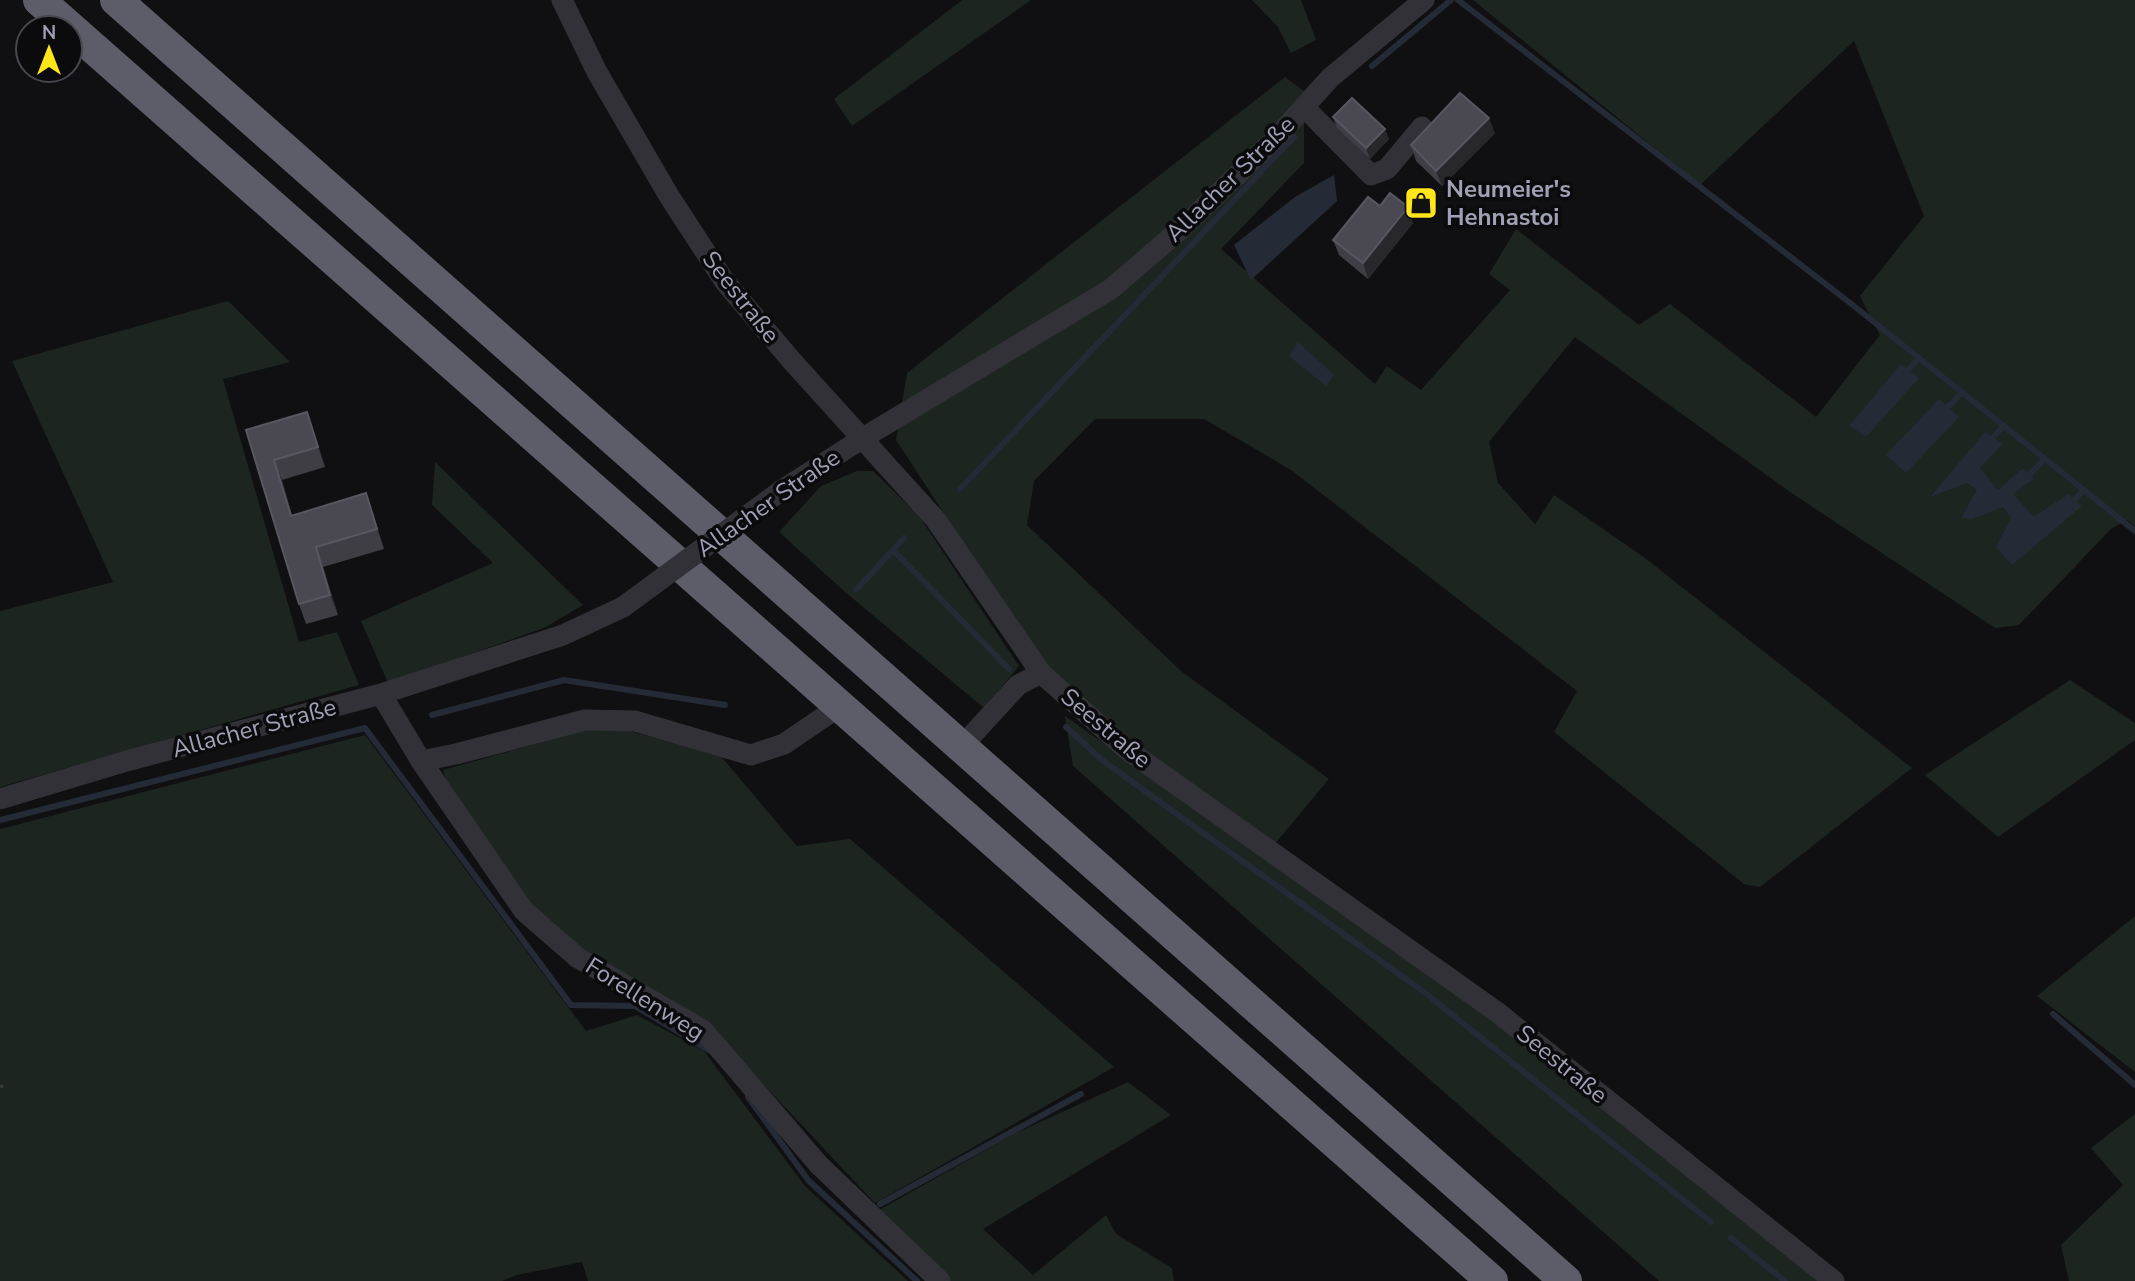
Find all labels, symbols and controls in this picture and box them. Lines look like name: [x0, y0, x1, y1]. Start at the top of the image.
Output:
north arrow: [14, 14, 84, 84]
text: N: [42, 20, 56, 46]
street label: Allacher Straße: [1158, 109, 1302, 249]
place label: Neumeier's Hehnastoi: [1446, 173, 1571, 233]
shop icon: Neumeier's Hehnastoi: [1402, 184, 1440, 222]
street label: Seestraße: [695, 244, 787, 350]
street label: Allacher Straße: [690, 442, 846, 564]
street label: Seestraße: [1054, 681, 1158, 775]
street label: Allacher Straße: [168, 691, 340, 765]
street label: Forellenweg: [580, 950, 710, 1048]
street label: Seestraße: [1510, 1017, 1614, 1111]

